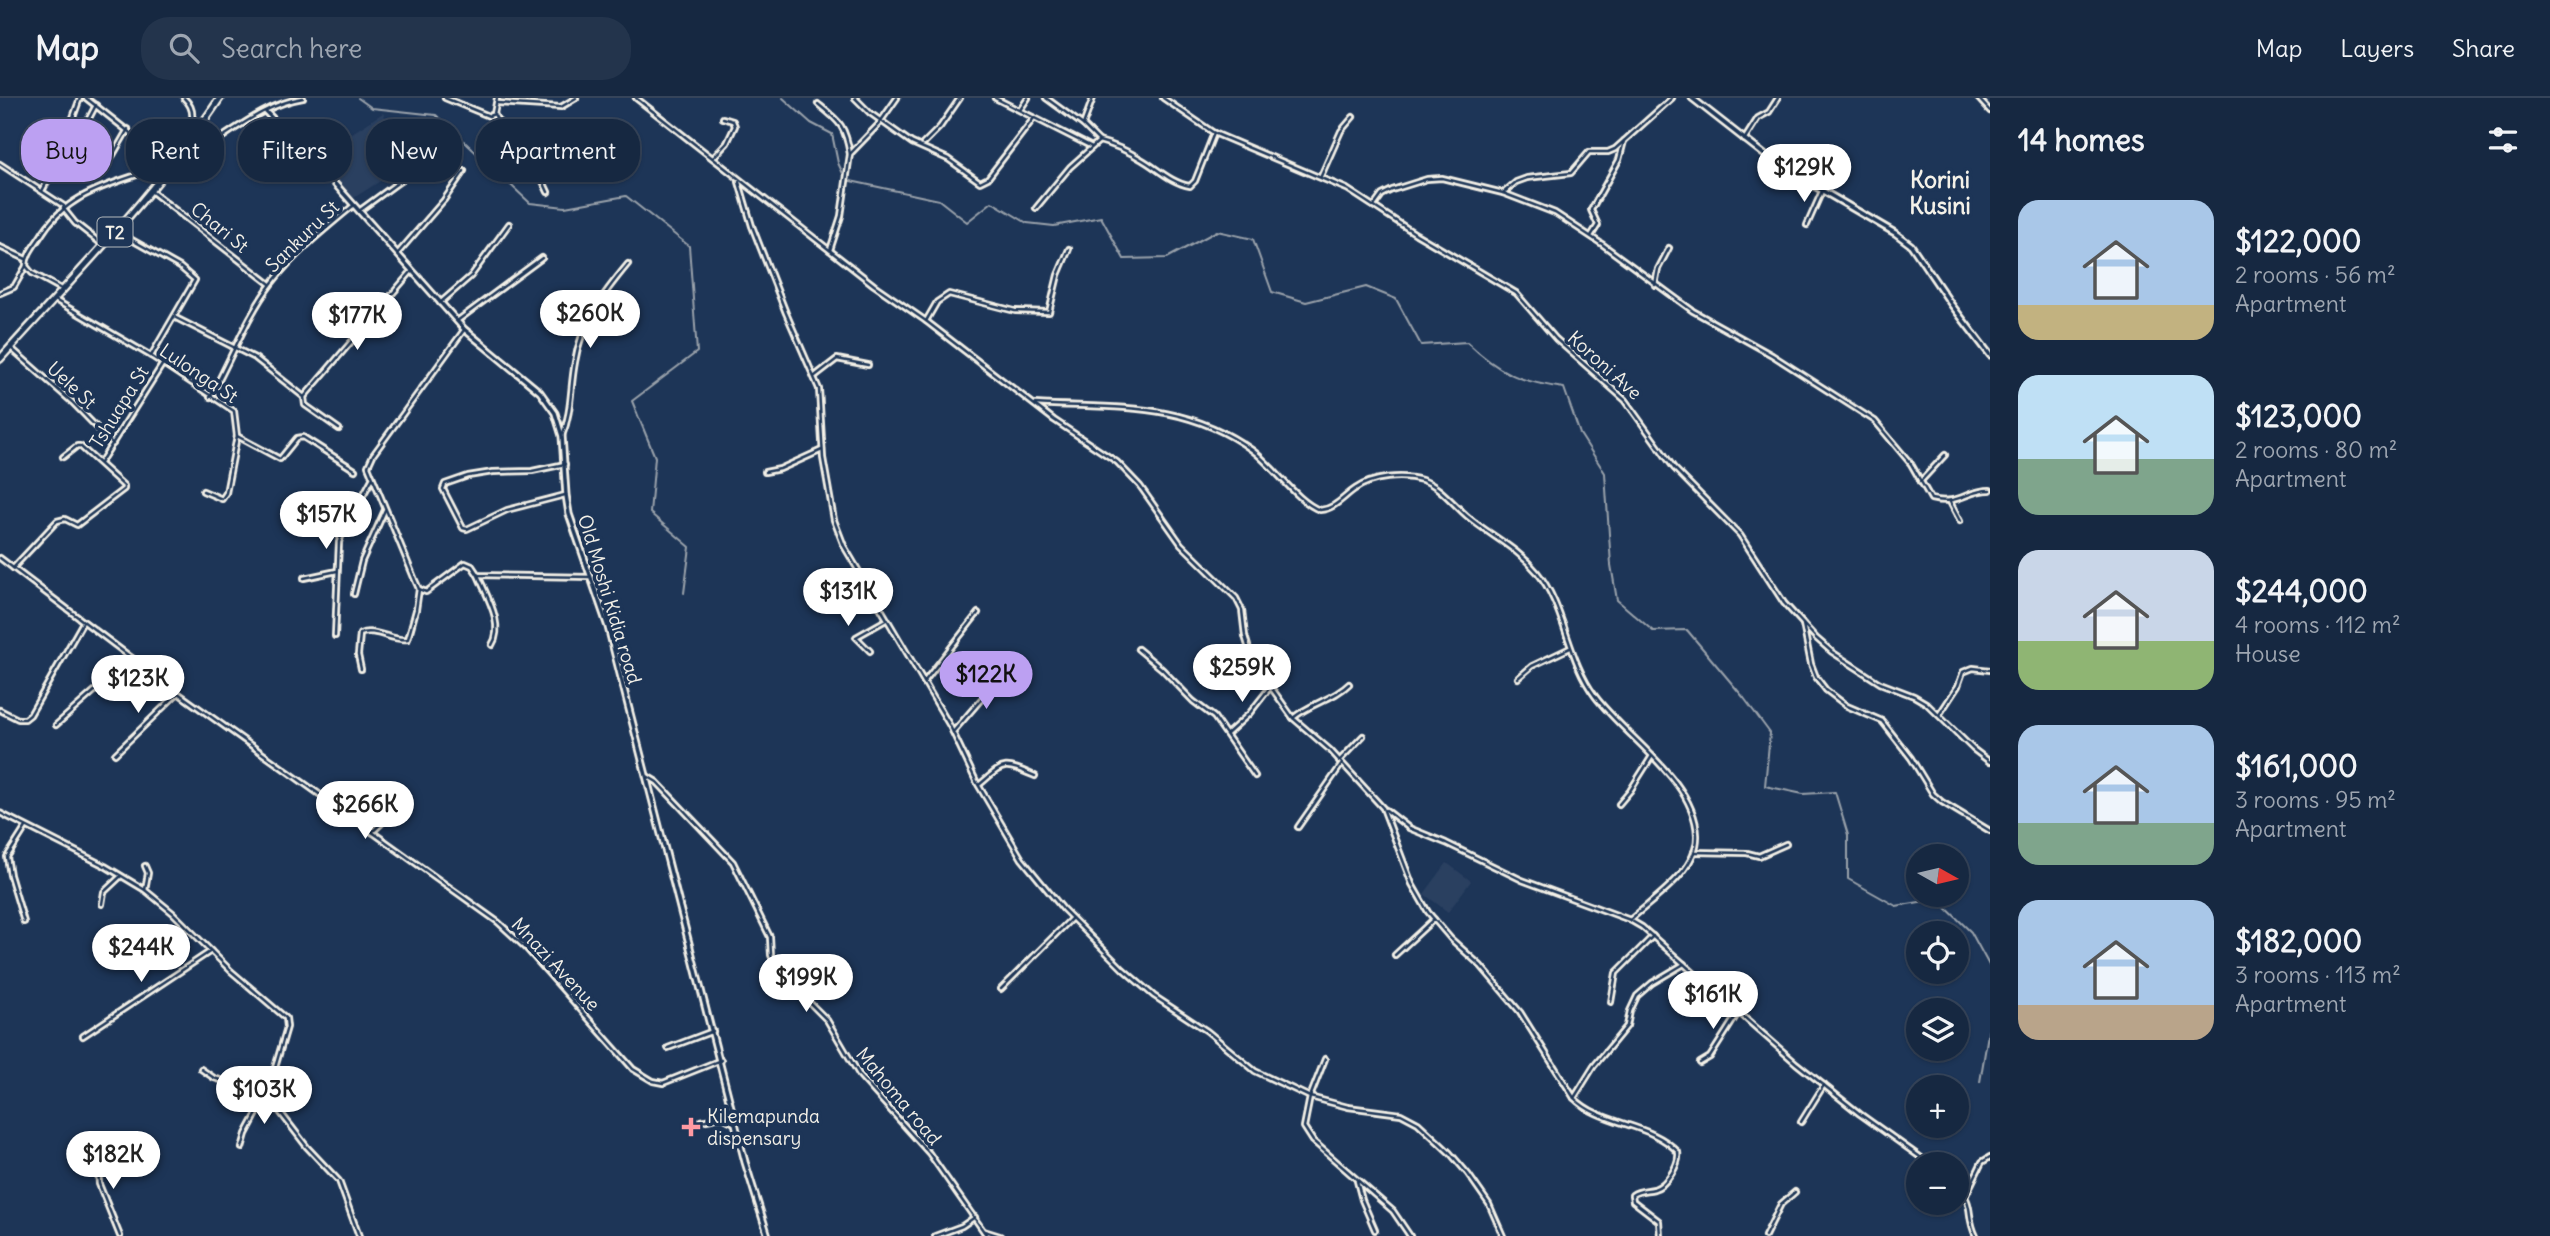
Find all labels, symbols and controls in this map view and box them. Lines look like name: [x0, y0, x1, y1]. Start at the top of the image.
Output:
search box: [141, 17, 631, 80]
text: Map: [35, 27, 99, 69]
icon: search: [165, 29, 203, 67]
text: Search here: [221, 32, 362, 65]
text: Map: [2256, 33, 2302, 63]
text: Layers: [2340, 33, 2414, 63]
text: Share: [2452, 33, 2515, 63]
chip: Buy: [21, 119, 112, 182]
chip: Rent: [126, 119, 224, 182]
chip: Filters: [238, 119, 352, 182]
chip: New: [366, 119, 462, 182]
chip: Apartment: [476, 119, 640, 182]
text: 14 homes: [2018, 121, 2145, 159]
icon: filters: [2484, 121, 2522, 159]
pin: $129K: [1755, 144, 1853, 204]
text: $129K: [1773, 152, 1835, 181]
district label: Korini Kusini: [1909, 165, 1971, 220]
street label: Sankuru St: [260, 195, 344, 277]
street label: Chari St: [186, 196, 254, 258]
road number: T2: [97, 217, 132, 246]
text: $122,000: [2235, 222, 2361, 260]
icon: home: [2074, 228, 2158, 312]
text: 2 rooms · 56 m²: [2235, 260, 2396, 289]
text: Apartment: [2235, 289, 2347, 318]
pin: $260K: [541, 290, 639, 350]
pin: $177K: [308, 292, 406, 352]
text: $260K: [556, 298, 624, 327]
text: $177K: [328, 300, 386, 329]
street label: Koroni Ave: [1563, 325, 1647, 405]
street label: Lulonga St: [155, 338, 243, 408]
street label: Uele St: [42, 356, 102, 414]
street label: Tshuapa St: [84, 361, 154, 453]
text: $123,000: [2235, 397, 2362, 435]
icon: home: [2074, 403, 2158, 487]
text: 2 rooms · 80 m²: [2235, 435, 2397, 464]
text: Apartment: [2235, 464, 2347, 493]
pin: $157K: [277, 491, 375, 551]
text: $157K: [296, 499, 356, 528]
street label: Old Moshi Kidia road: [573, 511, 647, 687]
pin: $131K: [799, 568, 897, 628]
text: $244,000: [2235, 572, 2368, 610]
text: $131K: [819, 576, 877, 605]
icon: home: [2074, 578, 2158, 662]
text: 4 rooms · 112 m²: [2235, 610, 2401, 639]
text: House: [2235, 639, 2301, 668]
pin: $259K: [1193, 644, 1291, 704]
pin: $122K: [937, 652, 1035, 711]
text: $259K: [1209, 652, 1275, 681]
pin: $123K: [89, 656, 187, 715]
text: $122K: [956, 659, 1016, 688]
text: $123K: [107, 663, 169, 692]
text: $161,000: [2235, 747, 2358, 785]
icon: home: [2074, 753, 2158, 837]
pin: $266K: [316, 782, 414, 841]
text: 3 rooms · 95 m²: [2235, 785, 2396, 814]
text: $266K: [332, 789, 398, 818]
text: Apartment: [2235, 814, 2347, 843]
north arrow: [1906, 844, 1969, 906]
map controls: [1906, 844, 1969, 1215]
street label: Mnazi Avenue: [507, 912, 605, 1016]
button: locate: [1906, 921, 1969, 984]
text: $182,000: [2235, 922, 2362, 960]
pin: $244K: [92, 924, 190, 984]
icon: home: [2074, 928, 2158, 1012]
text: $244K: [108, 932, 174, 961]
pin: $199K: [757, 954, 855, 1014]
text: 3 rooms · 113 m²: [2235, 960, 2401, 989]
text: $199K: [775, 962, 837, 991]
pin: $161K: [1664, 972, 1762, 1031]
text: $161K: [1684, 979, 1742, 1008]
text: Apartment: [2235, 989, 2347, 1018]
button: layers: [1906, 998, 1969, 1061]
street label: Mahoma road: [851, 1042, 947, 1150]
pin: $103K: [215, 1066, 313, 1126]
text: $103K: [232, 1074, 296, 1103]
button: +: [1906, 1075, 1969, 1138]
place label: Kilemapunda dispensary: [707, 1104, 820, 1150]
marker: Kilemapunda dispensary: [681, 1117, 701, 1137]
pin: $182K: [64, 1132, 162, 1191]
text: $182K: [82, 1139, 144, 1168]
button: −: [1906, 1152, 1969, 1215]

